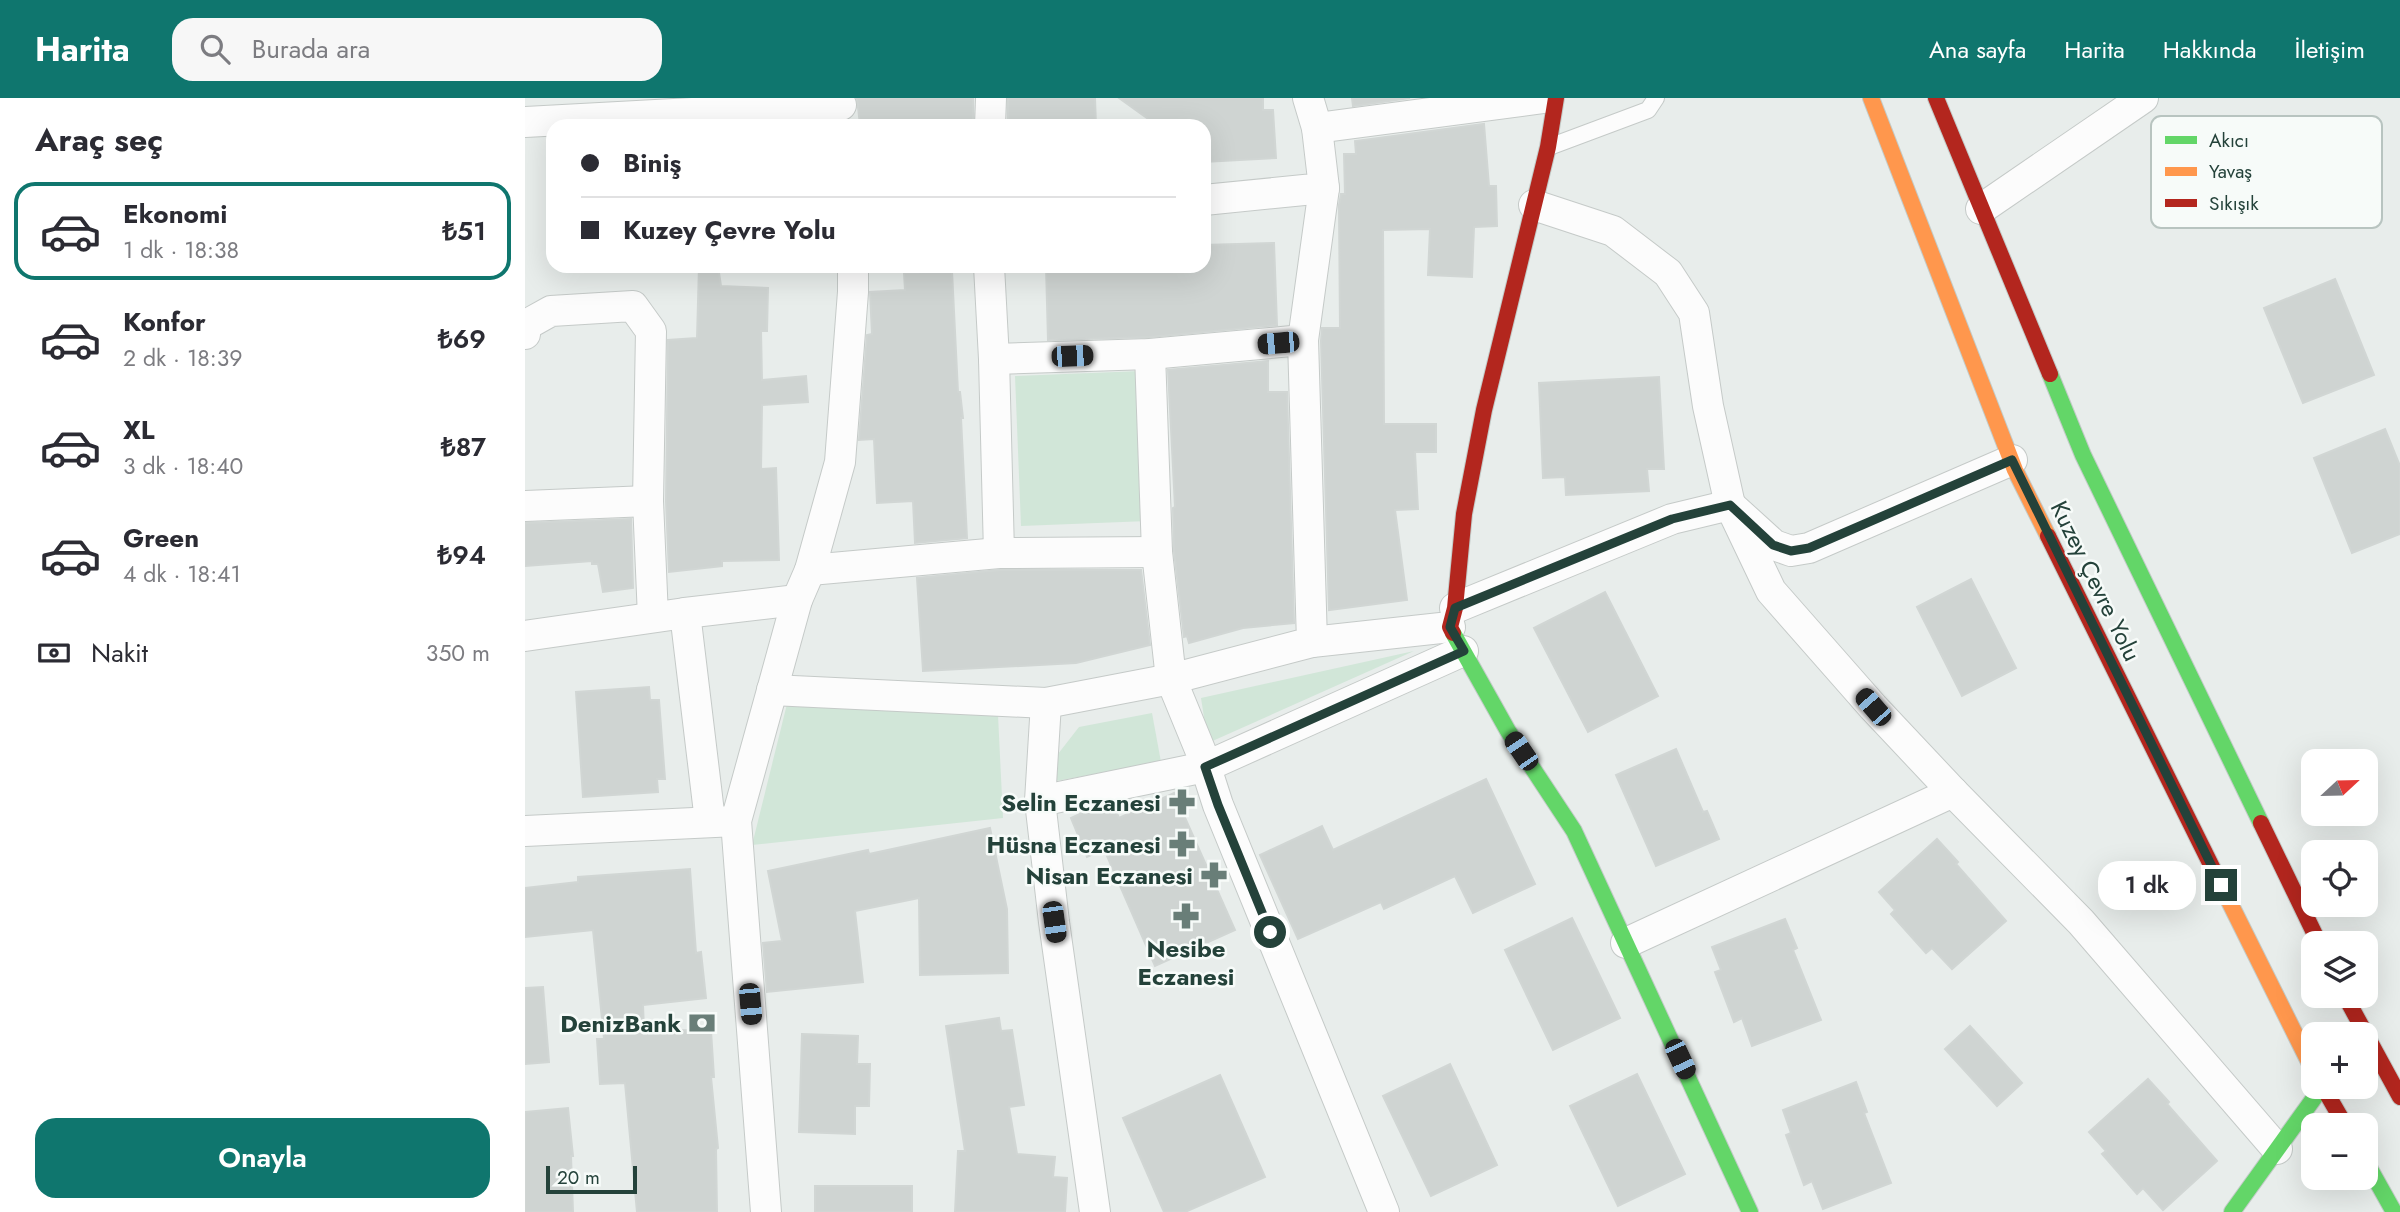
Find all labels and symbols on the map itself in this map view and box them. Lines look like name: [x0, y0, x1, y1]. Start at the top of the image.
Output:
legend: [2151, 116, 2382, 228]
text: Akıcı: [2209, 127, 2249, 154]
text: Yavaş: [2209, 158, 2252, 185]
text: Sıkışık: [2209, 190, 2259, 217]
car: [1257, 331, 1300, 355]
car: [1051, 345, 1094, 367]
street label: Kuzey Çevre Yolu: [2042, 495, 2150, 667]
car: [1852, 684, 1895, 730]
car: [1501, 728, 1542, 774]
north arrow: [2301, 749, 2378, 826]
place label: Selin Eczanesi: [1001, 785, 1161, 820]
pharmacy icon: Selin Eczanesi: [1167, 787, 1197, 817]
place label: Hüsna Eczanesi: [987, 827, 1161, 862]
pharmacy icon: Hüsna Eczanesi: [1167, 829, 1197, 859]
place label: Nisan Eczanesi: [1026, 858, 1193, 893]
pharmacy icon: Nisan Eczanesi: [1199, 860, 1229, 890]
callout: 1 dk: [2099, 860, 2197, 910]
route end: [2205, 869, 2237, 901]
car: [1041, 900, 1068, 944]
pharmacy icon: Nesibe Eczanesi: [1171, 901, 1201, 931]
route start: [1254, 916, 1286, 948]
place label: Nesibe Eczanesi: [1138, 931, 1234, 994]
car: [738, 982, 763, 1026]
place label: DenizBank: [560, 1006, 681, 1041]
bank icon: DenizBank: [687, 1008, 717, 1038]
car: [1662, 1036, 1699, 1082]
scale bar: [546, 1163, 637, 1195]

